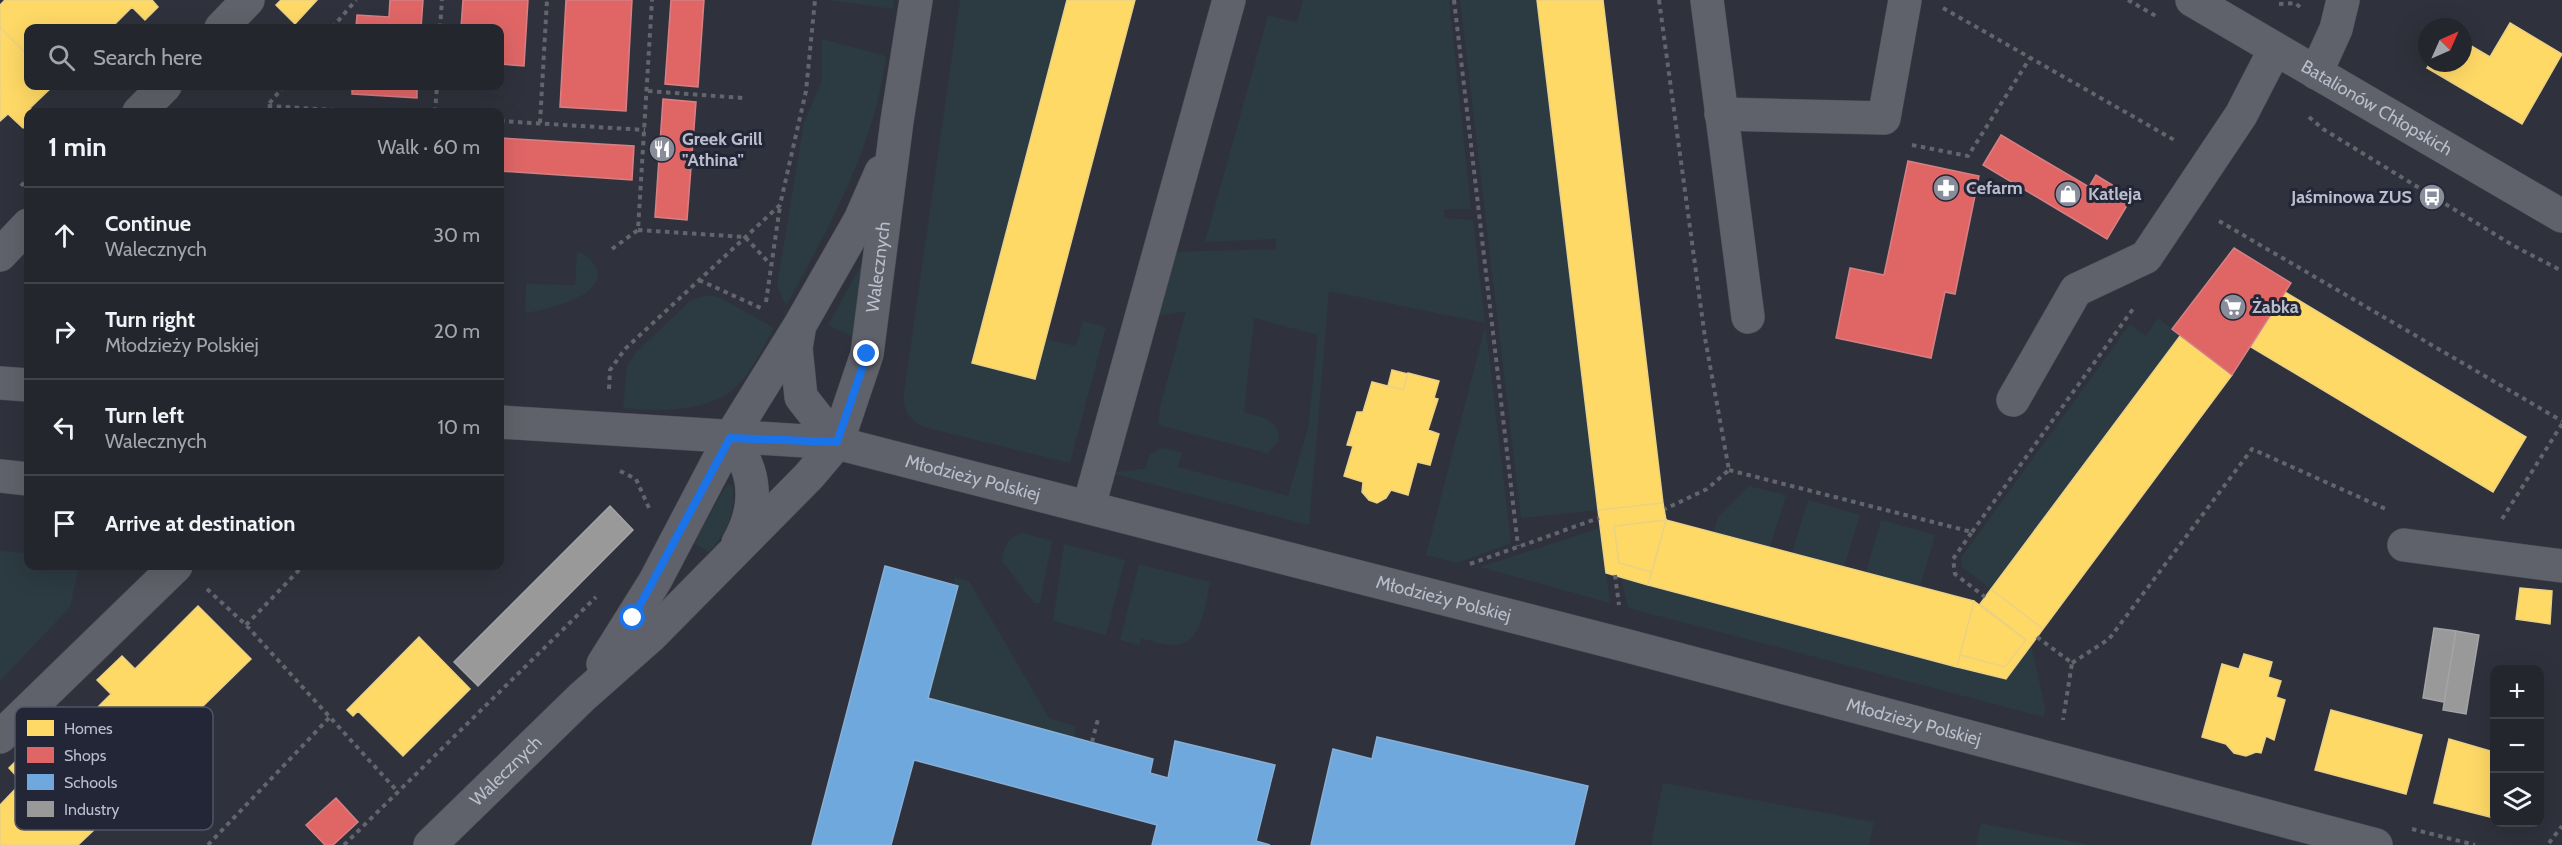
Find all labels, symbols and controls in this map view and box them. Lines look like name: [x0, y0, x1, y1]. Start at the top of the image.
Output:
north arrow: [2418, 18, 2472, 72]
search box: [24, 24, 504, 90]
icon: search: [45, 41, 78, 74]
text: Search here: [93, 44, 202, 71]
street label: Batalionów Chłopskich: [2297, 55, 2456, 161]
place label: Greek Grill "Athina": [682, 128, 763, 171]
text: 1 min: [48, 131, 107, 163]
restaurant icon: Greek Grill "Athina": [647, 134, 677, 164]
text: Walk · 60 m: [377, 135, 480, 159]
pharmacy icon: Cefarm: [1931, 173, 1961, 203]
place label: Cefarm: [1966, 177, 2023, 199]
shop icon: Katleja: [2053, 179, 2083, 209]
bus stop icon: Jaśminowa ZUS: [2417, 182, 2447, 212]
place label: Katleja: [2088, 183, 2141, 205]
place label: Jaśminowa ZUS: [2290, 186, 2412, 208]
text: Continue: [105, 210, 191, 237]
icon: ahead: [48, 219, 81, 252]
street label: Walecznych: [861, 220, 895, 314]
text: 30 m: [433, 223, 480, 247]
text: Walecznych: [105, 237, 207, 261]
supermarket icon: Żabka: [2218, 292, 2248, 322]
place label: Żabka: [2252, 296, 2299, 318]
text: Turn right: [105, 306, 195, 333]
icon: right: [48, 315, 81, 348]
text: 20 m: [434, 319, 480, 343]
text: Młodzieży Polskiej: [105, 333, 259, 357]
route end: [853, 340, 879, 366]
text: Turn left: [105, 402, 184, 429]
icon: left: [48, 411, 81, 444]
text: 10 m: [437, 415, 480, 439]
text: Walecznych: [105, 429, 207, 453]
street label: Młodzieży Polskiej: [903, 450, 1043, 506]
icon: arrive: [48, 507, 81, 540]
text: Arrive at destination: [105, 510, 295, 537]
street label: Młodzieży Polskiej: [1374, 571, 1514, 627]
route start: [619, 604, 645, 630]
map controls: [2490, 665, 2544, 827]
button: +: [2490, 665, 2544, 719]
street label: Młodzieży Polskiej: [1844, 694, 1984, 750]
legend: [15, 707, 213, 830]
text: Homes: [64, 719, 113, 738]
button: −: [2490, 719, 2544, 773]
street label: Walecznych: [465, 731, 546, 811]
text: Shops: [64, 746, 107, 765]
text: Schools: [64, 773, 118, 792]
button: layers: [2490, 773, 2544, 827]
text: Industry: [64, 800, 119, 819]

